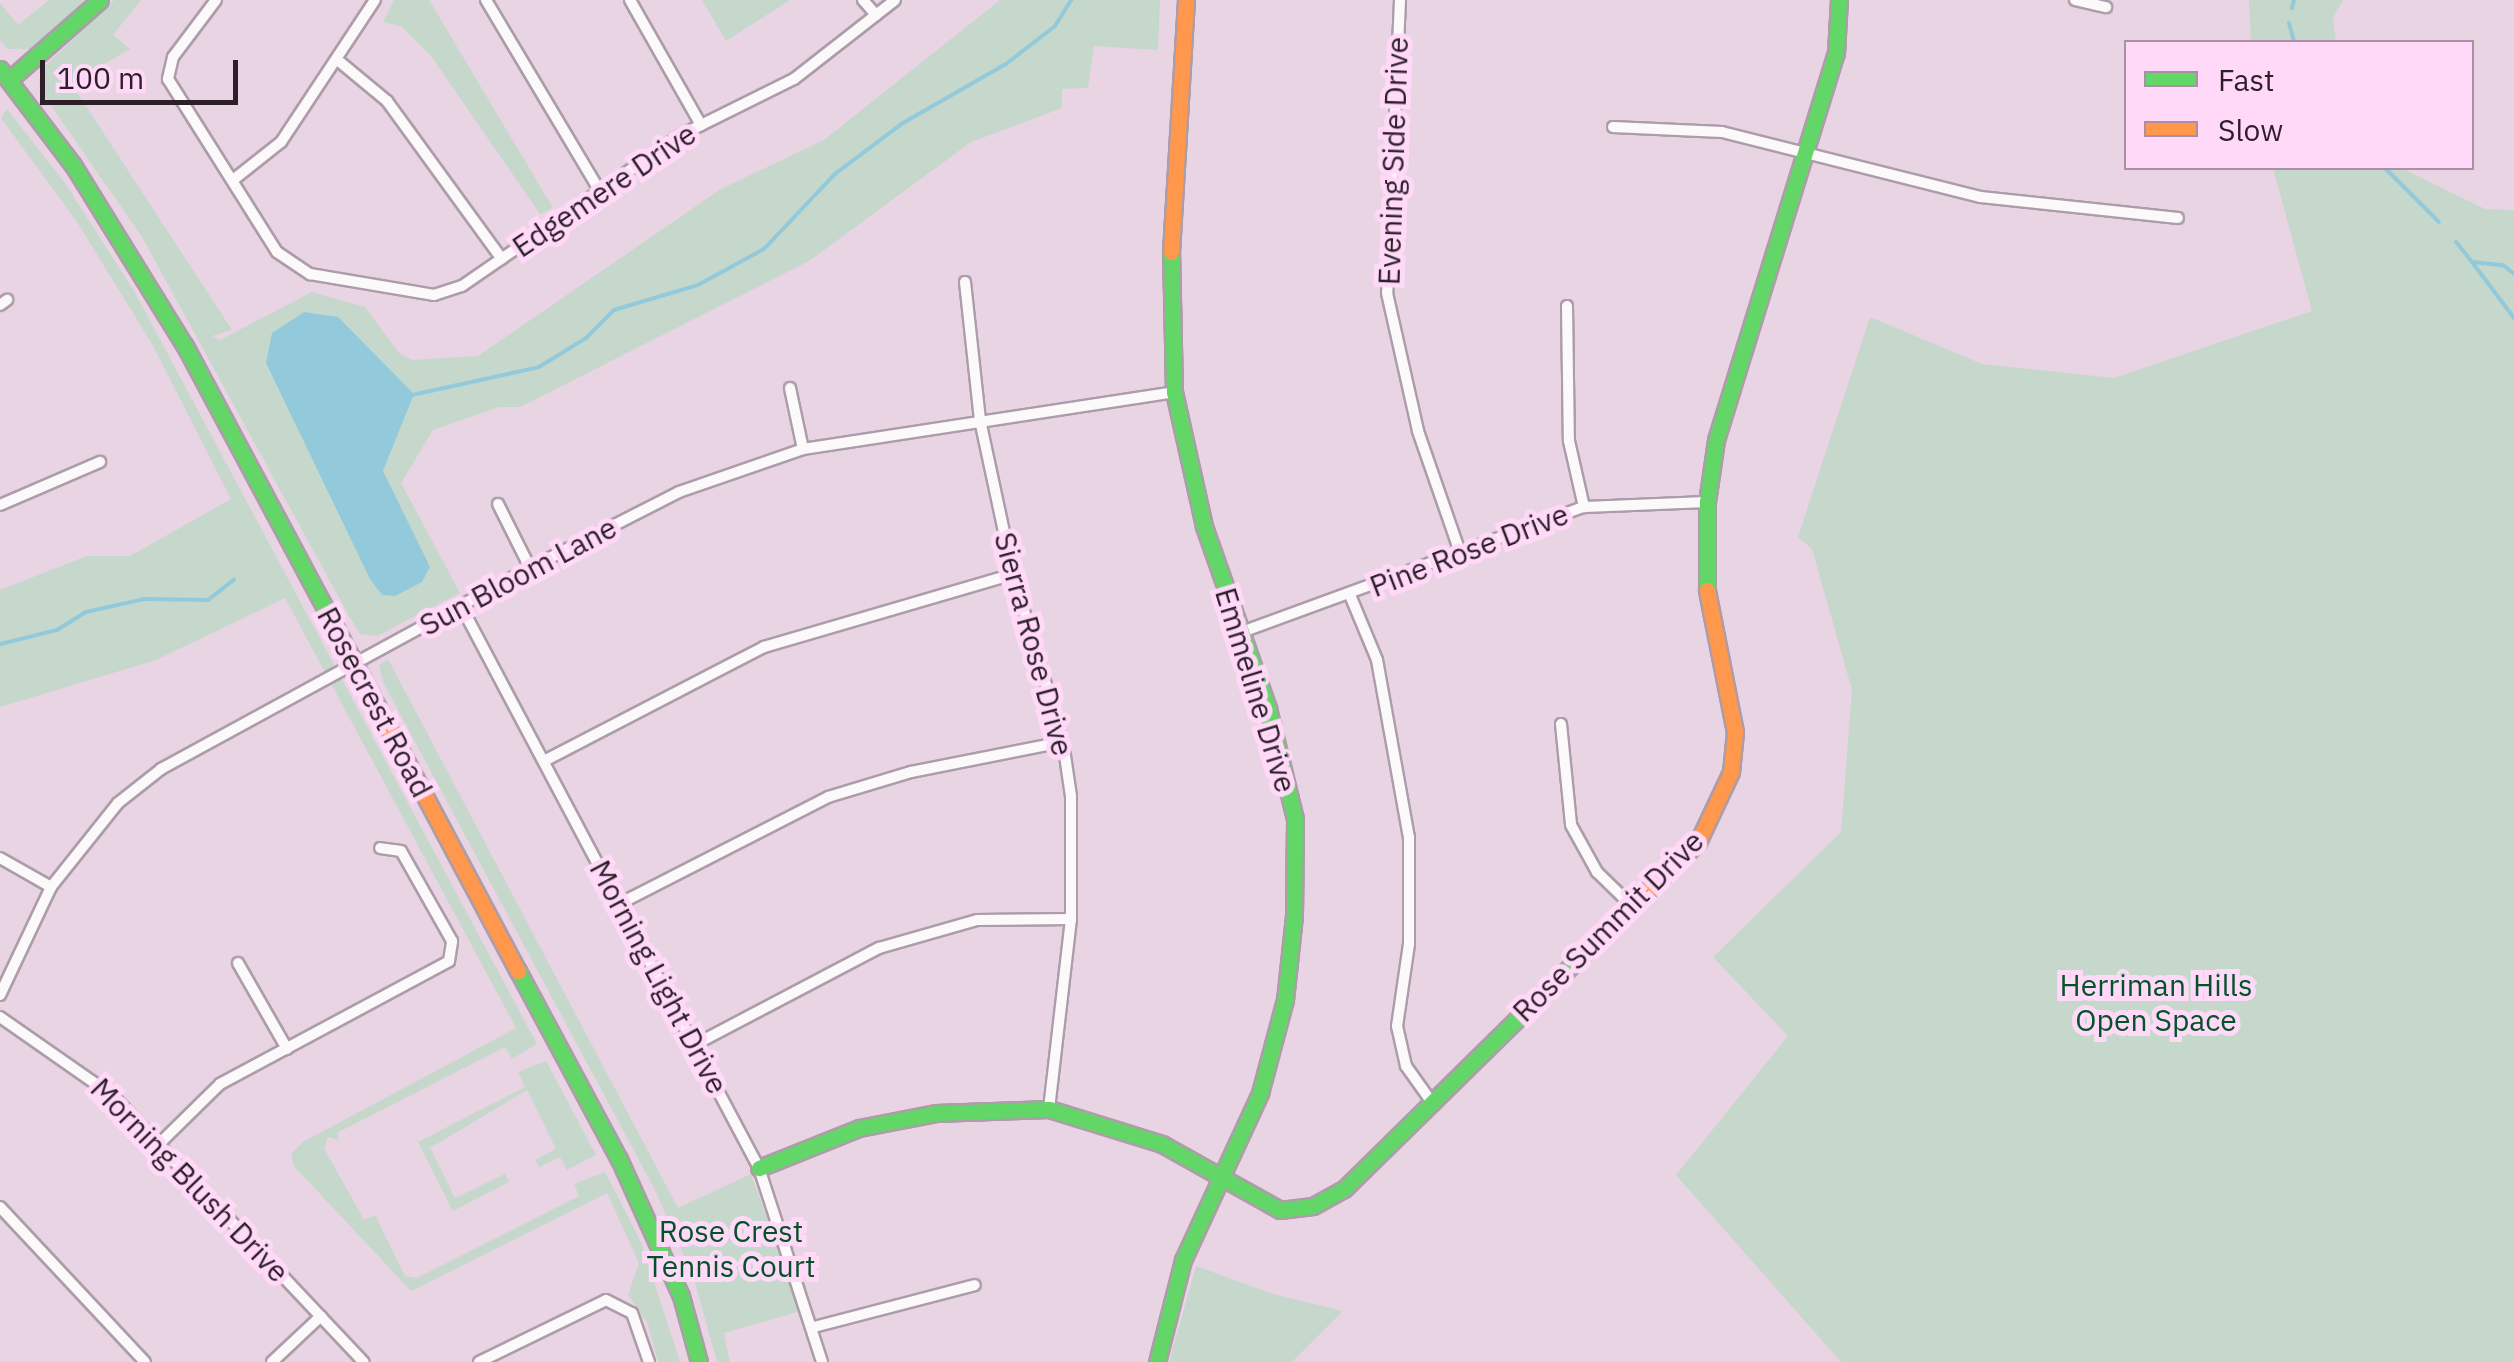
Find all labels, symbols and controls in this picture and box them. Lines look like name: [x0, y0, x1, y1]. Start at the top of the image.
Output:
street label: Evening Side Drive: [1371, 36, 1415, 286]
scale bar: [45, 40, 242, 102]
legend: [2124, 40, 2474, 170]
text: 100 m: [57, 58, 144, 97]
text: Fast: [2218, 60, 2275, 99]
text: Slow: [2218, 110, 2283, 149]
street label: Edgemere Drive: [505, 115, 703, 265]
street label: Pine Rose Drive: [1365, 496, 1573, 604]
street label: Sun Bloom Lane: [413, 509, 623, 643]
street label: Sierra Rose Drive: [987, 528, 1081, 760]
street label: Emmeline Drive: [1208, 583, 1304, 797]
street label: Rosecrest Road: [310, 601, 440, 803]
street label: Rose Summit Drive: [1505, 823, 1711, 1029]
street label: Morning Light Drive: [582, 854, 736, 1100]
park label: Herriman Hills Open Space: [2059, 967, 2253, 1038]
street label: Morning Blush Drive: [83, 1070, 297, 1290]
park label: Rose Crest Tennis Court: [646, 1213, 816, 1284]

